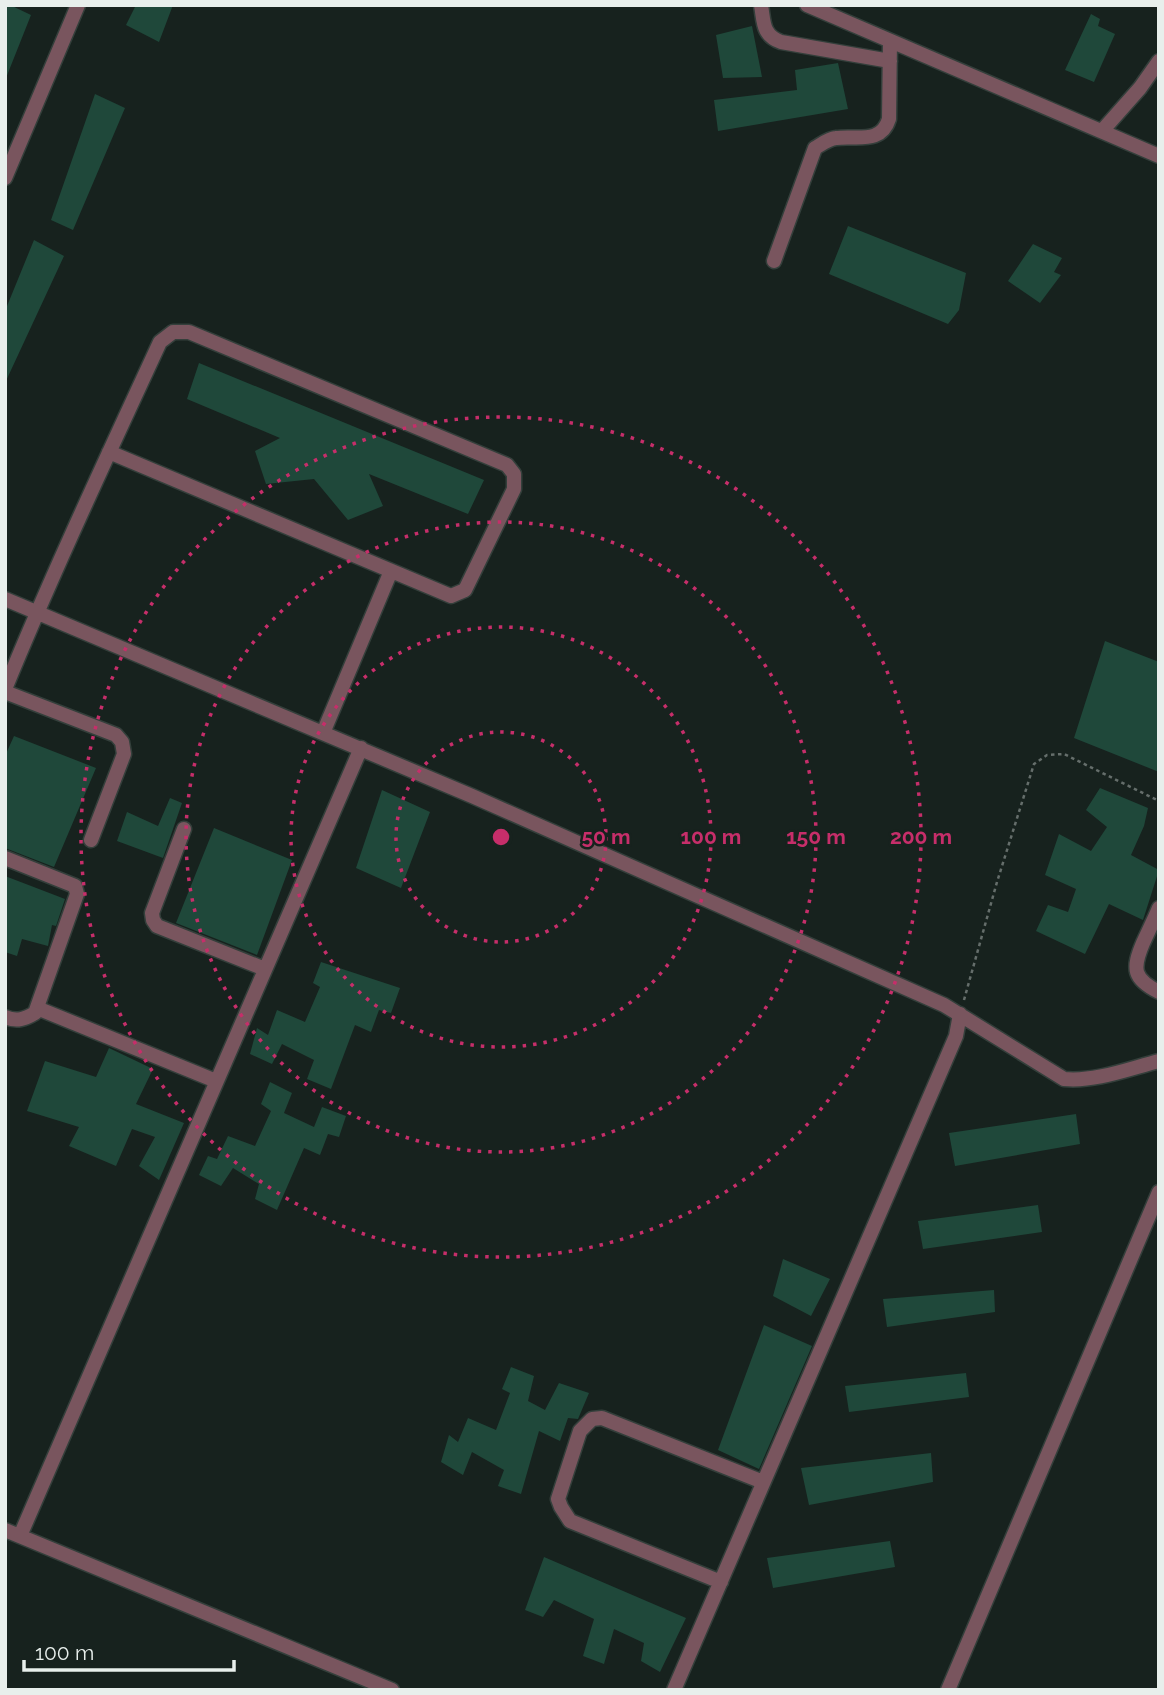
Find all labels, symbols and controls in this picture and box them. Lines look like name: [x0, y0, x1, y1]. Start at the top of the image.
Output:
text: 50 m: [581, 824, 631, 849]
text: 100 m: [681, 824, 741, 849]
text: 150 m: [786, 824, 846, 849]
text: 200 m: [890, 824, 952, 849]
centre of rings: [489, 825, 513, 849]
scale bar: [24, 1628, 234, 1672]
text: 100 m: [35, 1640, 94, 1665]

